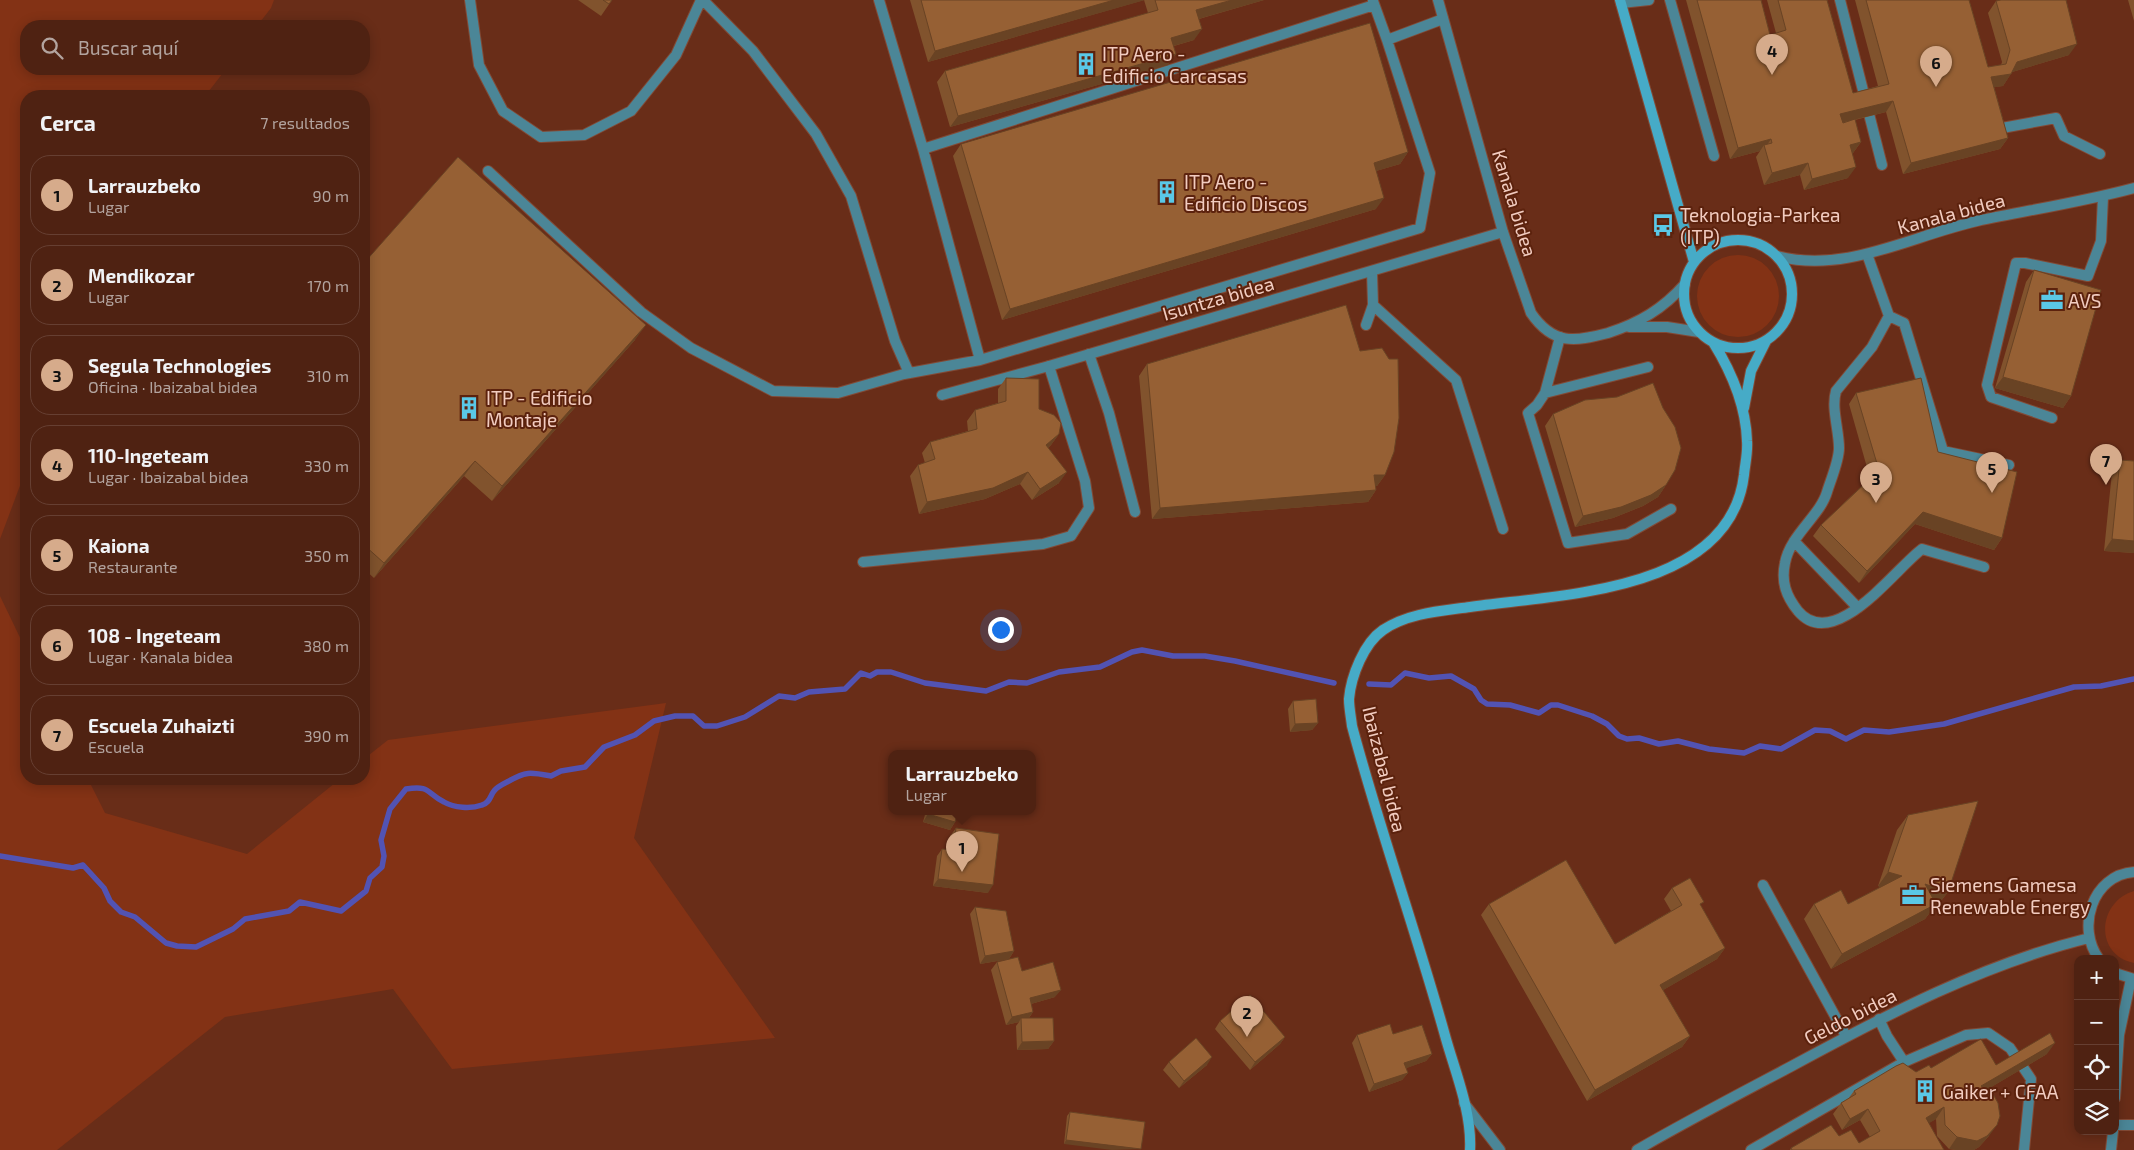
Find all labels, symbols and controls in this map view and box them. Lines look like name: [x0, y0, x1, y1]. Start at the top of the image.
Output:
search box: [20, 20, 370, 75]
icon: search: [38, 34, 66, 62]
pin: 4: [1756, 34, 1788, 75]
text: Buscar aquí: [78, 36, 178, 59]
place label: ITP Aero - Edificio Carcasas: [1102, 42, 1247, 87]
pin: 6: [1920, 46, 1952, 87]
building icon: ITP Aero - Edificio Carcasas: [1073, 51, 1099, 77]
text: Cerca: [40, 110, 96, 135]
text: 7 resultados: [260, 113, 350, 132]
street label: Kanala bidea: [1488, 147, 1542, 259]
place label: ITP Aero - Edificio Discos: [1184, 170, 1307, 215]
text: Larrauzbeko: [88, 174, 201, 197]
building icon: ITP Aero - Edificio Discos: [1154, 179, 1180, 205]
text: 1: [54, 186, 60, 205]
text: 90 m: [313, 186, 349, 205]
street label: Kanala bidea: [1895, 188, 2007, 238]
text: Lugar: [88, 197, 129, 216]
place label: Teknologia-Parkea (ITP): [1680, 203, 1841, 248]
bus stop icon: Teknologia-Parkea (ITP): [1650, 212, 1676, 238]
text: Mendikozar: [88, 264, 195, 287]
street label: Isuntza bidea: [1159, 271, 1277, 325]
text: 2: [52, 276, 62, 295]
text: 170 m: [307, 276, 349, 295]
text: Lugar: [88, 287, 129, 306]
office icon: AVS: [2039, 287, 2065, 313]
place label: AVS: [2068, 289, 2101, 312]
text: Segula Technologies: [88, 354, 271, 377]
text: 3: [52, 366, 62, 385]
text: 310 m: [307, 366, 349, 385]
text: Oficina · Ibaizabal bidea: [88, 377, 258, 396]
place label: ITP - Edificio Montaje: [486, 386, 592, 431]
building icon: ITP - Edificio Montaje: [456, 395, 482, 421]
text: 110-Ingeteam: [88, 444, 209, 467]
pin: 7: [2090, 444, 2122, 485]
pin: 5: [1976, 452, 2008, 493]
text: 4: [52, 456, 62, 475]
text: 330 m: [304, 456, 349, 475]
pin: 3: [1860, 462, 1892, 503]
text: Lugar · Ibaizabal bidea: [88, 467, 248, 486]
text: Kaiona: [88, 534, 150, 557]
text: 5: [53, 546, 61, 565]
text: 350 m: [304, 546, 349, 565]
text: Restaurante: [88, 557, 178, 576]
your location: [988, 617, 1014, 643]
text: 108 - Ingeteam: [88, 624, 221, 647]
text: 6: [52, 636, 62, 655]
text: 380 m: [303, 636, 349, 655]
text: Lugar · Kanala bidea: [88, 647, 233, 666]
street label: Ibaizabal bidea: [1358, 704, 1412, 834]
text: Escuela Zuhaizti: [88, 714, 235, 737]
text: 7: [53, 726, 61, 745]
text: 390 m: [304, 726, 349, 745]
text: Escuela: [88, 737, 144, 756]
popup: [888, 750, 1036, 815]
text: Larrauzbeko: [906, 762, 1018, 785]
text: Lugar: [906, 785, 947, 804]
pin: 1: [946, 831, 978, 872]
place label: Siemens Gamesa Renewable Energy: [1930, 873, 2090, 918]
office icon: Siemens Gamesa Renewable Energy: [1900, 882, 1926, 908]
map controls: [2074, 955, 2119, 1135]
button: +: [2074, 955, 2119, 1000]
street label: Geldo bidea: [1800, 983, 1900, 1049]
pin: 2: [1231, 996, 1263, 1037]
button: −: [2074, 1000, 2119, 1045]
button: locate: [2074, 1045, 2119, 1090]
building icon: Gaiker + CFAA: [1912, 1078, 1938, 1104]
place label: Gaiker + CFAA: [1942, 1080, 2059, 1103]
button: layers: [2074, 1090, 2119, 1135]

